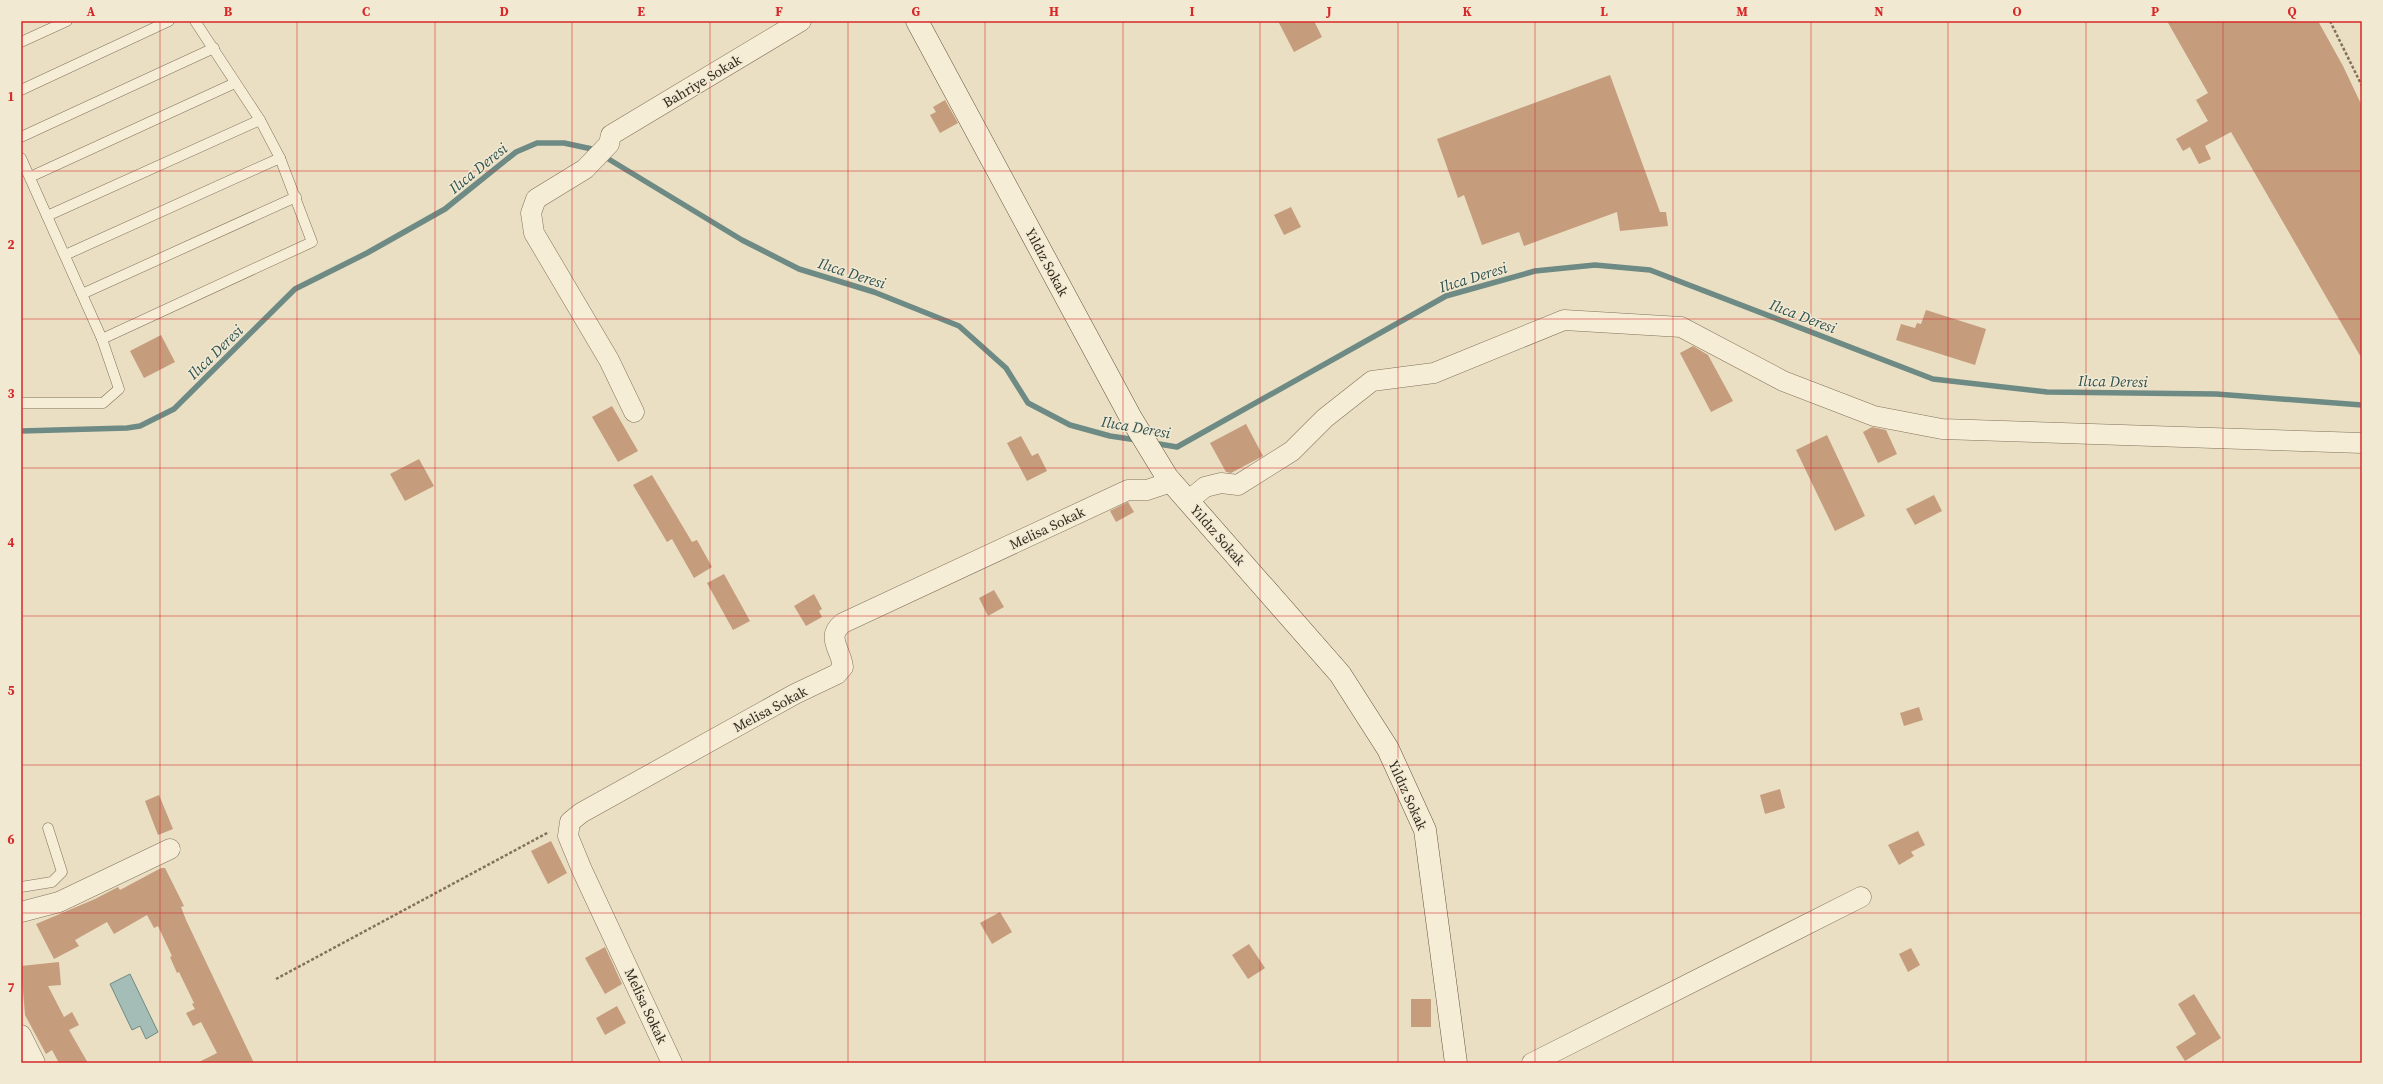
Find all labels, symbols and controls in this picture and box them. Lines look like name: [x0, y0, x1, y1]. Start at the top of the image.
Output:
text: A: [87, 3, 96, 20]
text: B: [224, 3, 233, 20]
text: C: [362, 3, 370, 20]
text: D: [499, 3, 509, 20]
text: E: [637, 3, 645, 20]
text: F: [775, 3, 783, 20]
text: G: [912, 3, 921, 20]
text: H: [1049, 3, 1059, 20]
text: I: [1189, 3, 1195, 20]
text: J: [1325, 3, 1332, 20]
text: K: [1462, 3, 1472, 20]
text: L: [1600, 3, 1608, 20]
text: M: [1736, 3, 1748, 20]
text: N: [1874, 3, 1884, 20]
text: O: [2012, 3, 2022, 20]
text: P: [2151, 3, 2159, 20]
text: Q: [2287, 3, 2297, 20]
street label: Bahriye Sokak: [659, 49, 745, 112]
text: 1: [7, 88, 15, 105]
water label: Ilıca Deresi: [443, 138, 512, 199]
street label: Yıldız Sokak: [1021, 224, 1074, 300]
text: 2: [7, 236, 15, 253]
water label: Ilıca Deresi: [815, 252, 889, 294]
water label: Ilıca Deresi: [1436, 257, 1510, 298]
water label: Ilıca Deresi: [1766, 293, 1840, 338]
water label: Ilıca Deresi: [182, 320, 248, 385]
water label: Ilıca Deresi: [2077, 370, 2149, 392]
text: 3: [7, 385, 15, 402]
water label: Ilıca Deresi: [1099, 410, 1173, 443]
street label: Yıldız Sokak: [1186, 500, 1250, 570]
street label: Melisa Sokak: [1006, 502, 1088, 554]
text: 4: [7, 534, 15, 551]
street label: Melisa Sokak: [729, 681, 811, 737]
text: 5: [7, 682, 15, 699]
street label: Yıldız Sokak: [1384, 757, 1433, 834]
text: 6: [7, 831, 15, 848]
street label: Melisa Sokak: [620, 965, 672, 1047]
text: 7: [7, 979, 15, 996]

